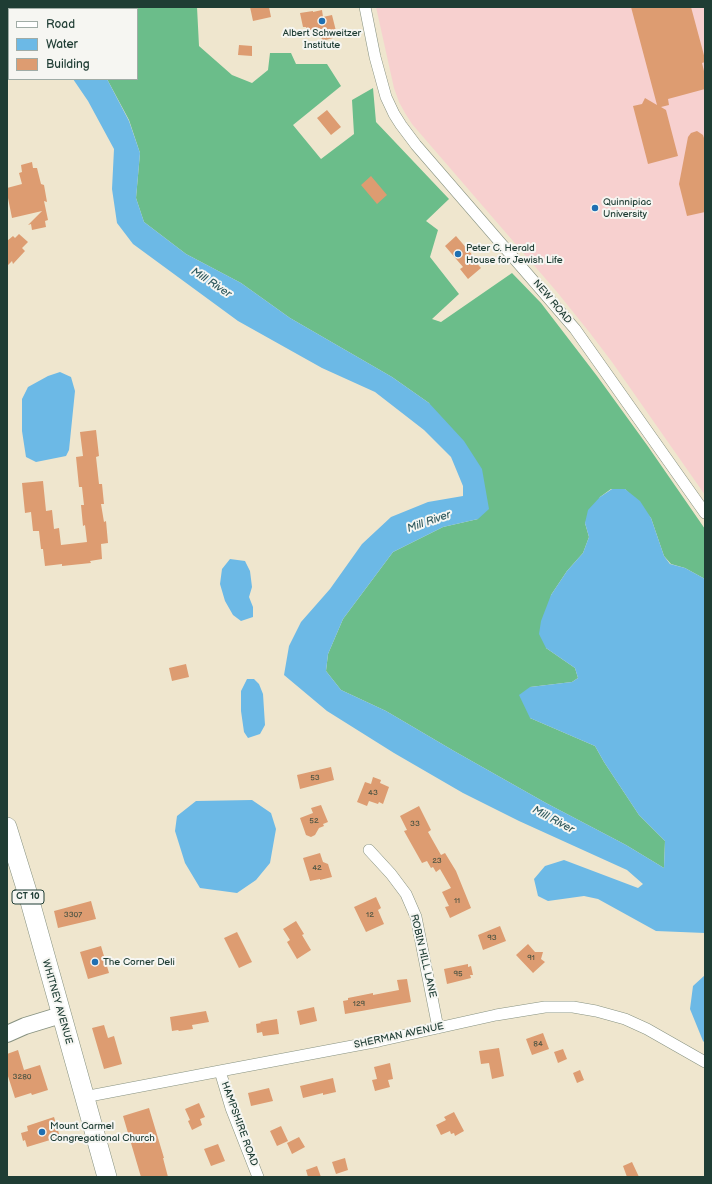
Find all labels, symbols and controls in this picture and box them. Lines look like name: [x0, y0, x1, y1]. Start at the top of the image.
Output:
legend: [8, 8, 138, 80]
marker: Albert Schweitzer Institute: [317, 16, 327, 26]
text: Road: [46, 17, 75, 32]
place label: Albert Schweitzer Institute: [283, 27, 361, 50]
text: Water: [46, 37, 78, 52]
text: Building: [46, 57, 90, 72]
place label: Quinnipiac University: [603, 196, 651, 220]
marker: Quinnipiac University: [590, 203, 600, 213]
place label: Peter C. Herald House for Jewish Life: [466, 242, 563, 266]
marker: Peter C. Herald House for Jewish Life: [453, 249, 463, 259]
water label: Mill River: [188, 265, 234, 301]
street label: NEW ROAD: [530, 278, 574, 326]
water label: Mill River: [405, 508, 453, 536]
house number: 53: [310, 773, 320, 783]
house number: 43: [368, 788, 378, 798]
water label: Mill River: [530, 804, 576, 836]
house number: 52: [309, 816, 319, 826]
house number: 33: [410, 819, 420, 829]
house number: 23: [432, 856, 442, 866]
house number: 42: [312, 863, 322, 873]
road number: CT 10: [12, 890, 44, 904]
house number: 11: [454, 896, 460, 906]
house number: 3307: [64, 910, 82, 920]
house number: 12: [366, 910, 374, 920]
street label: ROBIN HILL LANE: [408, 913, 438, 999]
house number: 93: [487, 933, 497, 943]
house number: 91: [527, 953, 535, 963]
place label: The Corner Deli: [103, 956, 175, 968]
marker: The Corner Deli: [90, 957, 100, 967]
street label: WHITNEY AVENUE: [39, 958, 75, 1046]
house number: 95: [453, 969, 463, 979]
house number: 129: [353, 999, 365, 1009]
street label: SHERMAN AVENUE: [353, 1021, 445, 1051]
house number: 84: [533, 1039, 543, 1049]
house number: 3280: [12, 1072, 32, 1082]
street label: HAMPSHIRE ROAD: [218, 1080, 260, 1168]
place label: Mount Carmel Congregational Church: [50, 1120, 155, 1144]
marker: Mount Carmel Congregational Church: [37, 1127, 47, 1137]

